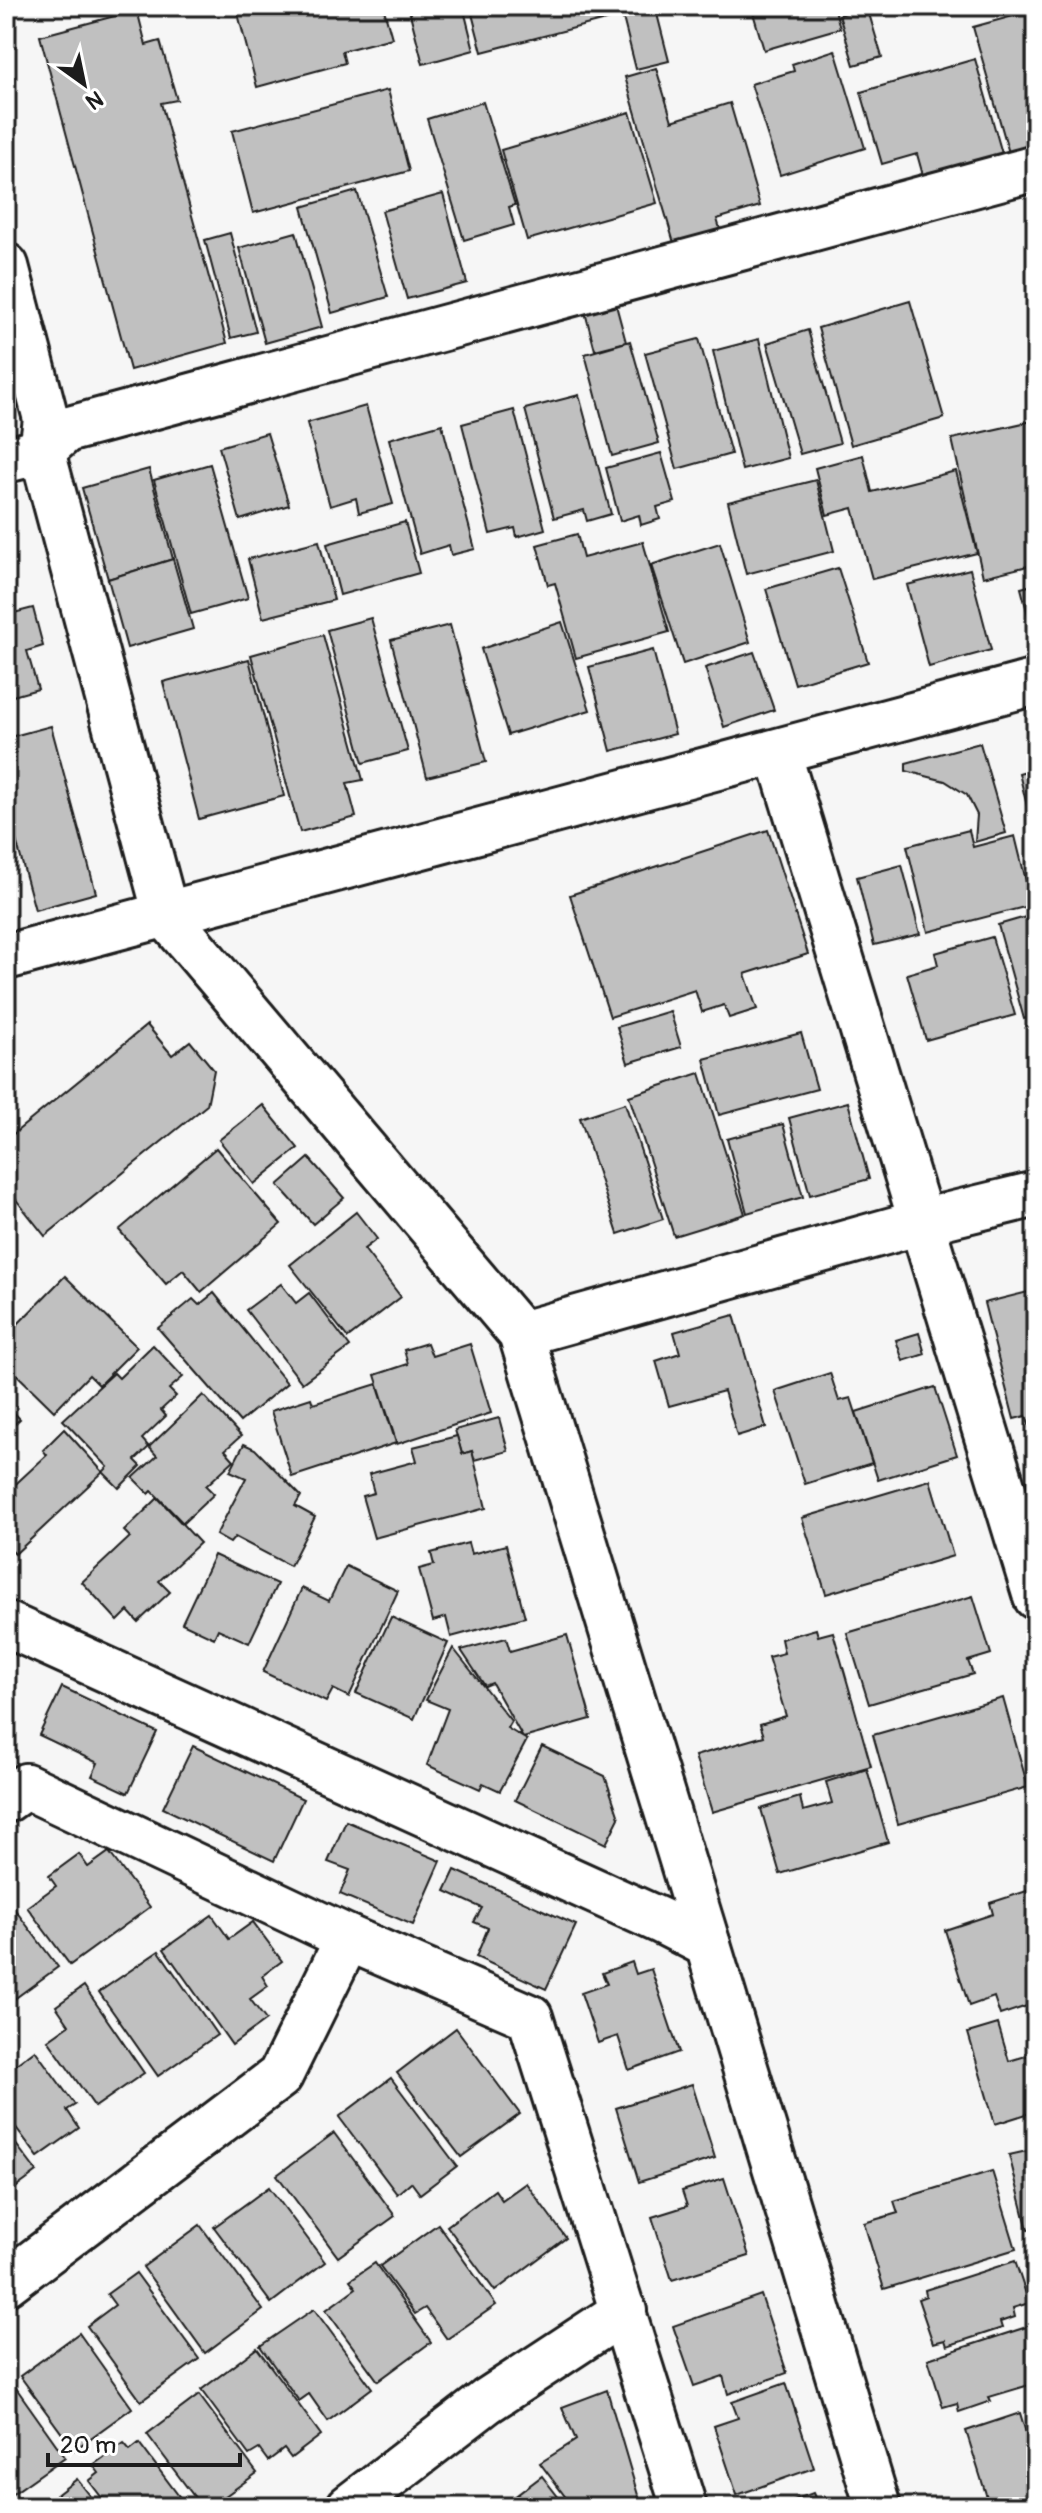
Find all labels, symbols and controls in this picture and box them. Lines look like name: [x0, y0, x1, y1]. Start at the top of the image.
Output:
north arrow: [44, 44, 124, 124]
text: N: [80, 84, 108, 116]
scale bar: [48, 2417, 240, 2467]
text: 20 m: [60, 2431, 116, 2460]

